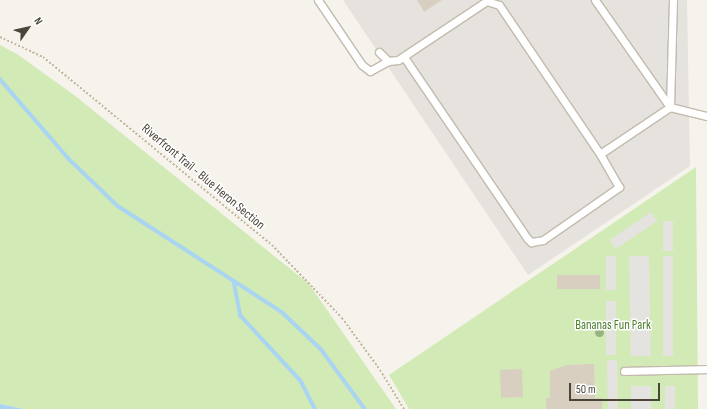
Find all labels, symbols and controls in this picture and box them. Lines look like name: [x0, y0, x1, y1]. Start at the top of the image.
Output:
north arrow: [8, 8, 48, 48]
text: N: [31, 15, 45, 27]
street label: Riverfront Trail - Blue Heron Section: [138, 121, 268, 233]
park label: Bananas Fun Park: [575, 317, 651, 333]
scale bar: [571, 375, 662, 401]
text: 50 m: [576, 382, 596, 397]

